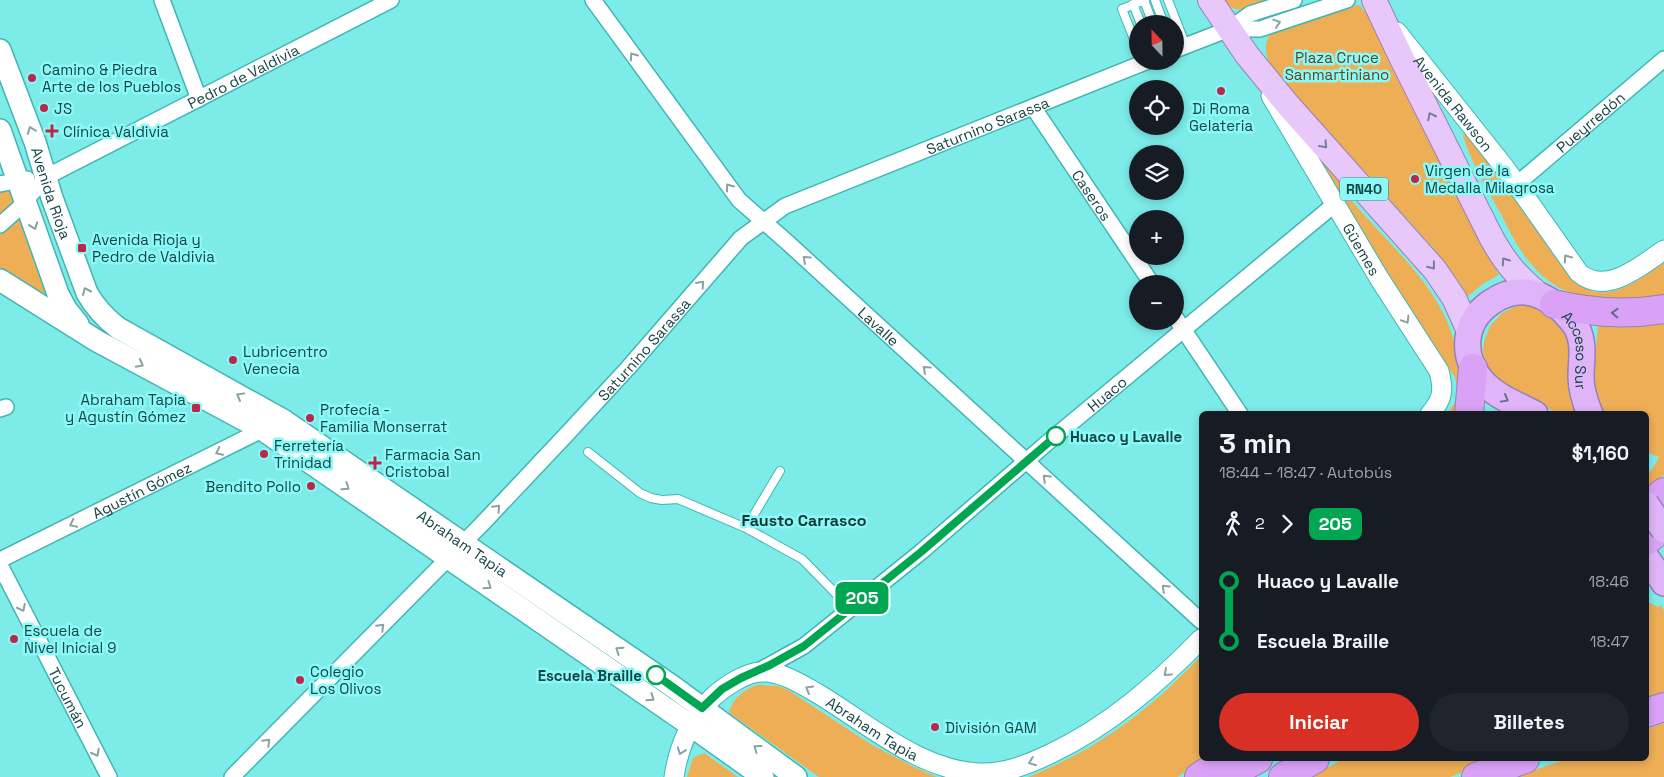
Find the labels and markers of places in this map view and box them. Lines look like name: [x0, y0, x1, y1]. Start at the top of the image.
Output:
place label: Camino & Piedra Arte de los Pueblos: [42, 60, 181, 96]
marker: Camino & Piedra Arte de los Pueblos: [26, 72, 38, 84]
marker: Di Roma Gelateria: [1215, 85, 1227, 97]
place label: JS: [54, 99, 72, 118]
place label: Di Roma Gelateria: [1189, 99, 1253, 135]
marker: JS: [38, 102, 50, 114]
place label: Clínica Valdivia: [63, 122, 169, 141]
marker: Clínica Valdivia: [45, 124, 59, 138]
place label: Virgen de la Medalla Milagrosa: [1425, 161, 1555, 197]
marker: Virgen de la Medalla Milagrosa: [1409, 173, 1421, 185]
place label: Avenida Rioja y Pedro de Valdivia: [92, 230, 215, 266]
marker: Avenida Rioja y Pedro de Valdivia: [76, 242, 88, 254]
place label: Lubricentro Venecia: [243, 342, 328, 378]
marker: Lubricentro Venecia: [227, 354, 239, 366]
place label: Abraham Tapia y Agustín Gómez: [65, 390, 186, 426]
place label: Profecía - Familia Monserrat: [320, 400, 447, 436]
marker: Abraham Tapia y Agustín Gómez: [190, 402, 202, 414]
marker: Profecía - Familia Monserrat: [304, 412, 316, 424]
marker: Huaco y Lavalle: [1046, 426, 1066, 446]
place label: Huaco y Lavalle: [1070, 427, 1183, 446]
place label: Ferretería Trinidad: [274, 436, 344, 472]
place label: Farmacia San Cristobal: [385, 445, 481, 481]
marker: Ferretería Trinidad: [258, 448, 270, 460]
marker: Farmacia San Cristobal: [369, 457, 381, 469]
place label: Bendito Pollo: [205, 477, 301, 496]
marker: Bendito Pollo: [305, 480, 317, 492]
place label: Escuela de Nivel Inicial 9: [24, 621, 116, 657]
marker: Escuela de Nivel Inicial 9: [8, 633, 20, 645]
place label: Colegio Los Olivos: [310, 662, 382, 698]
marker: Escuela Braille: [646, 665, 666, 685]
place label: Escuela Braille: [538, 666, 642, 685]
marker: Colegio Los Olivos: [294, 674, 306, 686]
place label: División GAM: [945, 718, 1037, 737]
marker: División GAM: [929, 721, 941, 733]

